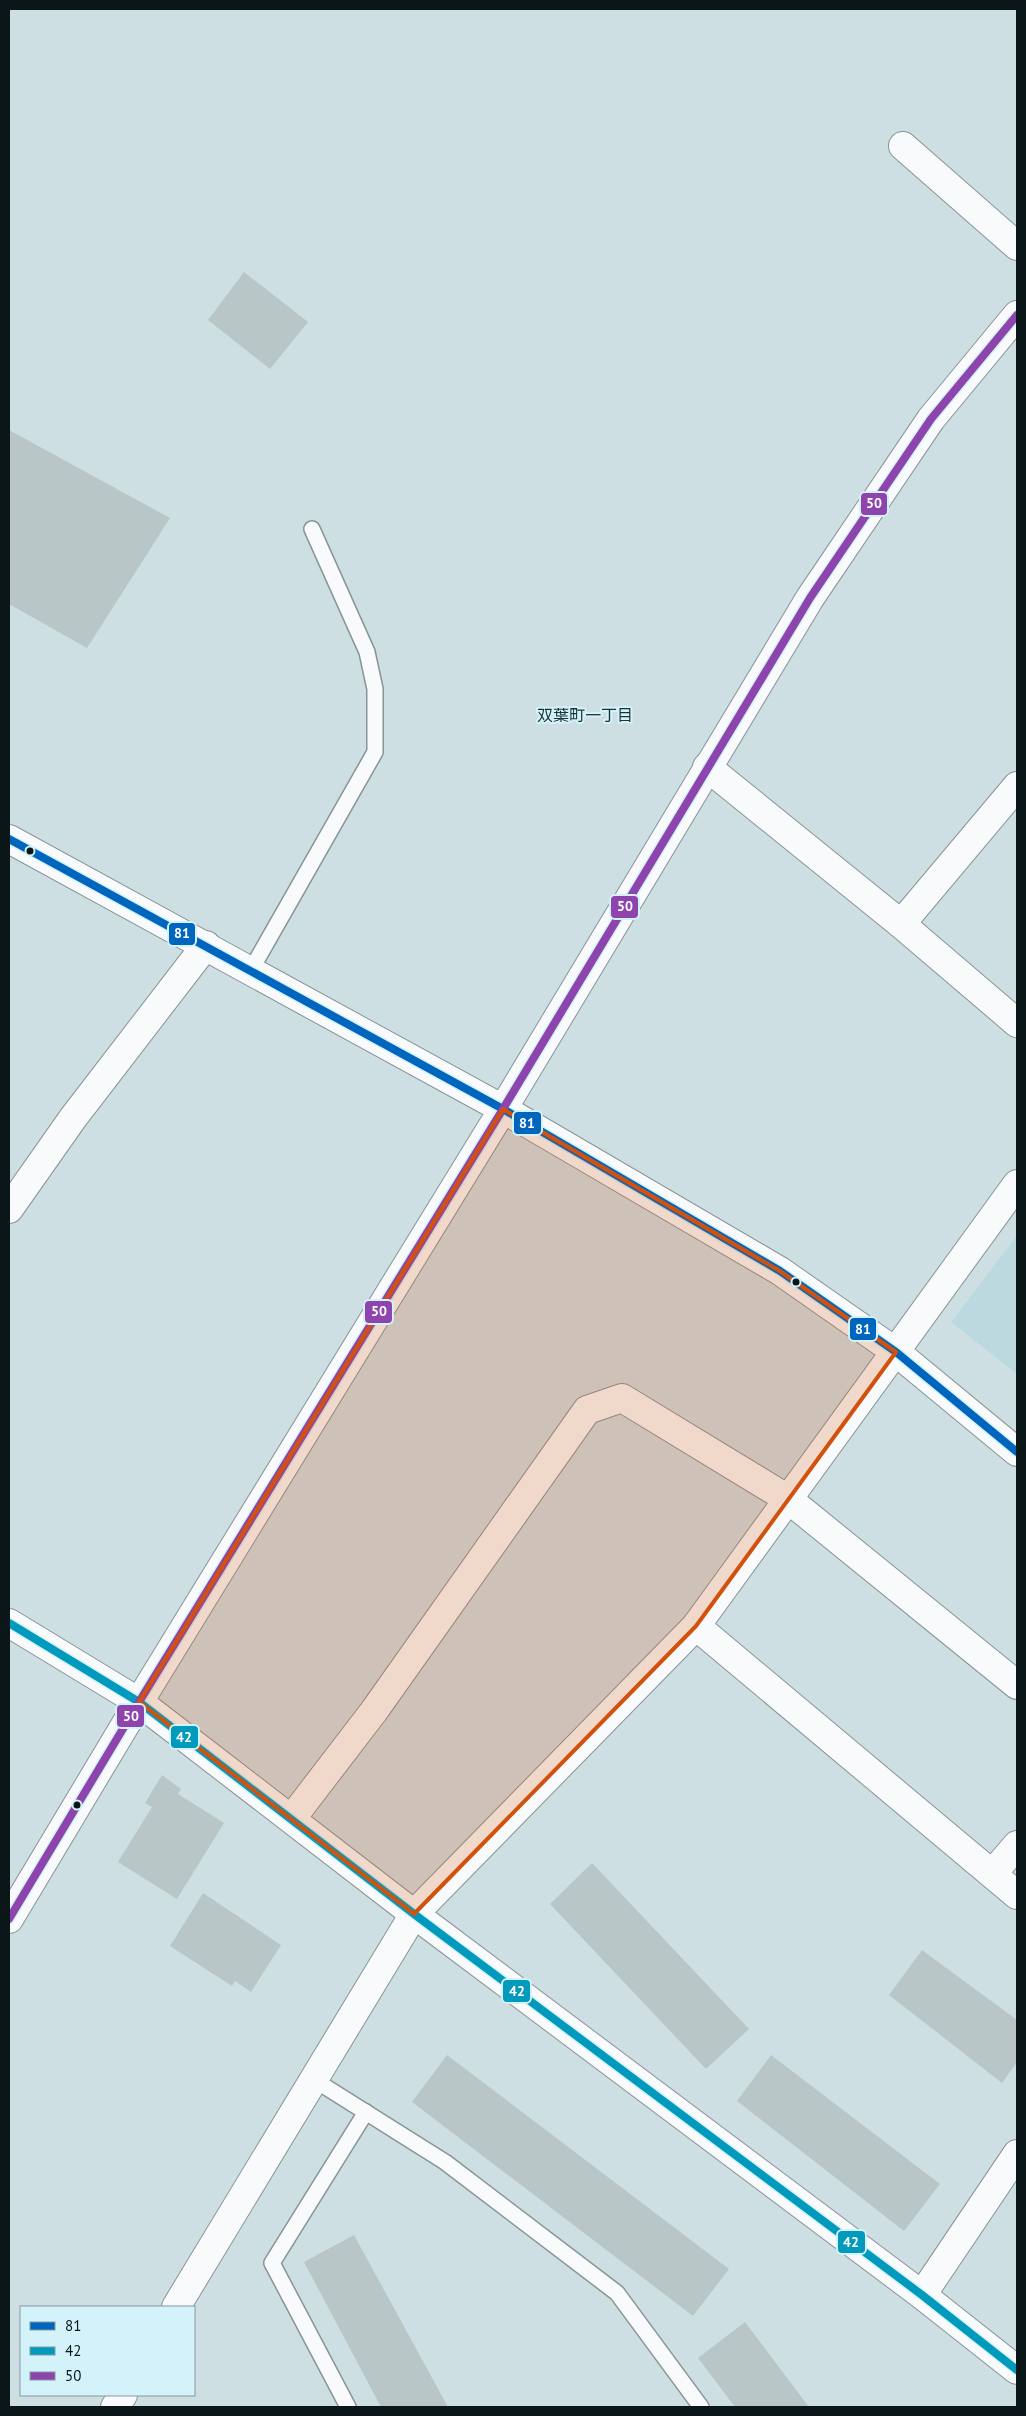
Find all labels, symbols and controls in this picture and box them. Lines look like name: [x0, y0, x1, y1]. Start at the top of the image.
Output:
line badge: 50: [860, 492, 888, 516]
text: 50: [866, 494, 882, 512]
district label: 双葉町一丁目: [537, 705, 633, 725]
unlabelled marker: [25, 846, 35, 856]
line badge: 50: [610, 895, 639, 919]
text: 50: [617, 897, 633, 915]
line badge: 81: [168, 922, 196, 946]
text: 81: [174, 924, 190, 942]
line badge: 81: [513, 1111, 542, 1135]
text: 81: [519, 1114, 535, 1132]
unlabelled marker: [791, 1277, 801, 1287]
line badge: 50: [364, 1300, 393, 1324]
text: 50: [371, 1302, 387, 1320]
line badge: 81: [849, 1317, 877, 1341]
text: 81: [855, 1320, 871, 1338]
line badge: 50: [116, 1704, 145, 1728]
text: 50: [123, 1707, 139, 1725]
line badge: 42: [170, 1725, 199, 1749]
text: 42: [176, 1728, 192, 1746]
unlabelled marker: [72, 1800, 82, 1810]
line badge: 42: [502, 1979, 531, 2003]
text: 42: [509, 1982, 525, 2000]
line badge: 42: [837, 2230, 866, 2254]
text: 42: [843, 2233, 859, 2251]
legend: [20, 2306, 195, 2396]
text: 81: [65, 2316, 81, 2335]
text: 42: [65, 2341, 81, 2360]
text: 50: [65, 2366, 81, 2385]

